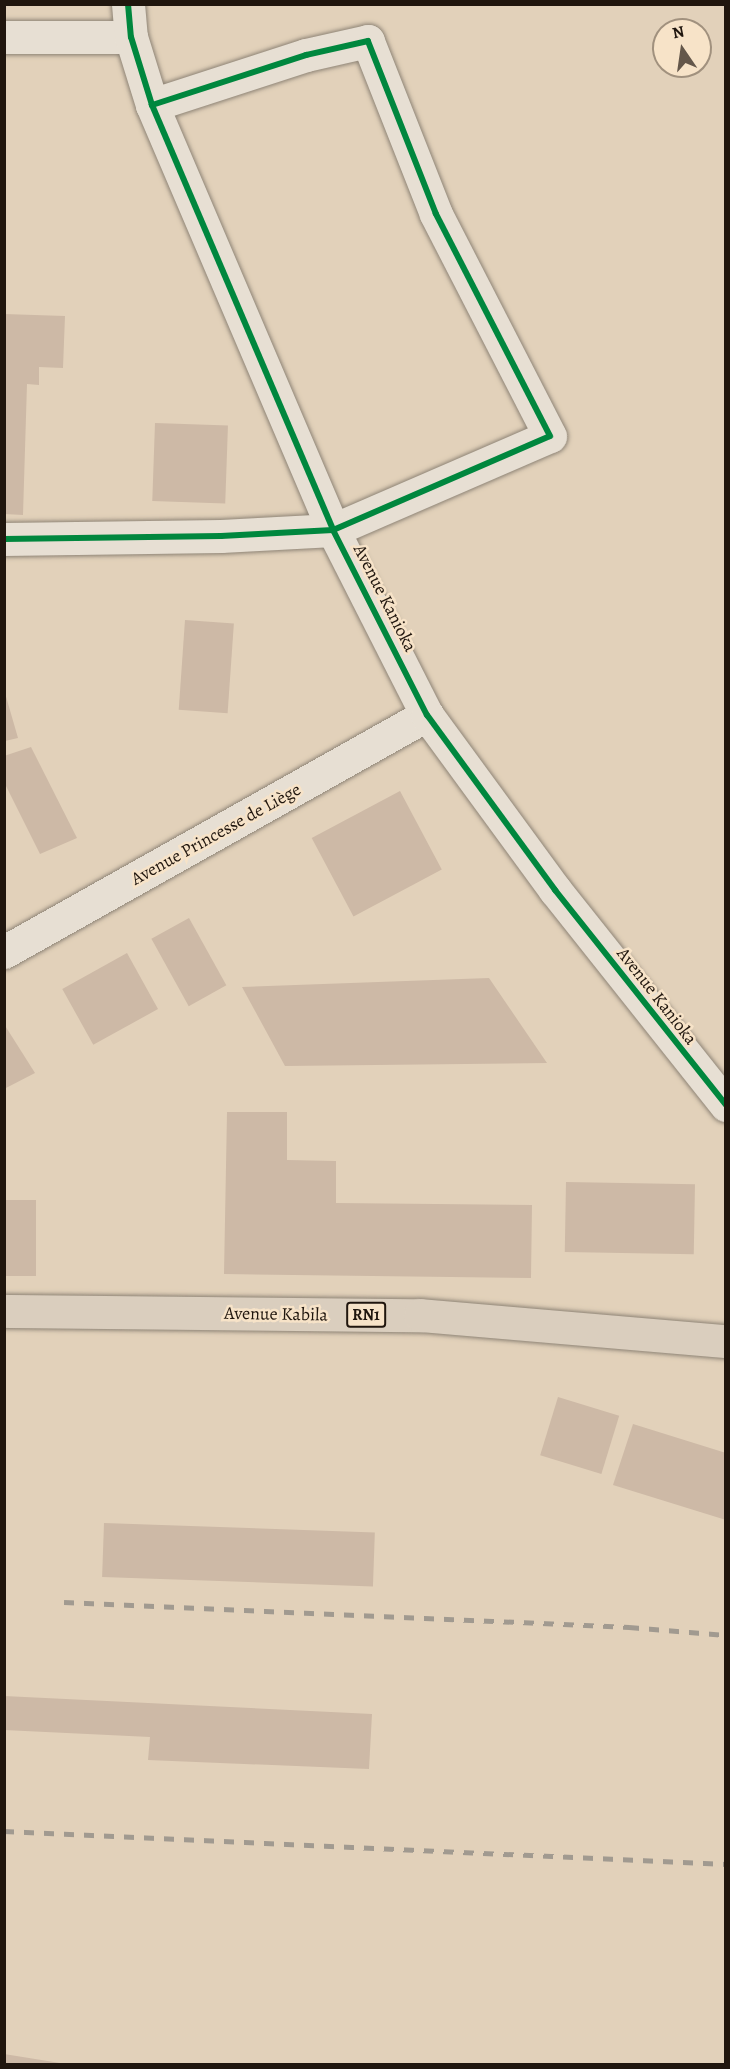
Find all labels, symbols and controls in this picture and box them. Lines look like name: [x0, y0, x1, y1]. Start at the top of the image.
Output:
north arrow: [652, 18, 712, 78]
text: N: [670, 20, 687, 44]
street label: Avenue Kanioka: [349, 541, 421, 655]
street label: Avenue Princesse de Liège: [127, 778, 305, 890]
street label: Avenue Kanioka: [612, 943, 702, 1049]
street label: Avenue Kabila: [224, 1302, 328, 1326]
road number: RN1: [345, 1302, 387, 1328]

